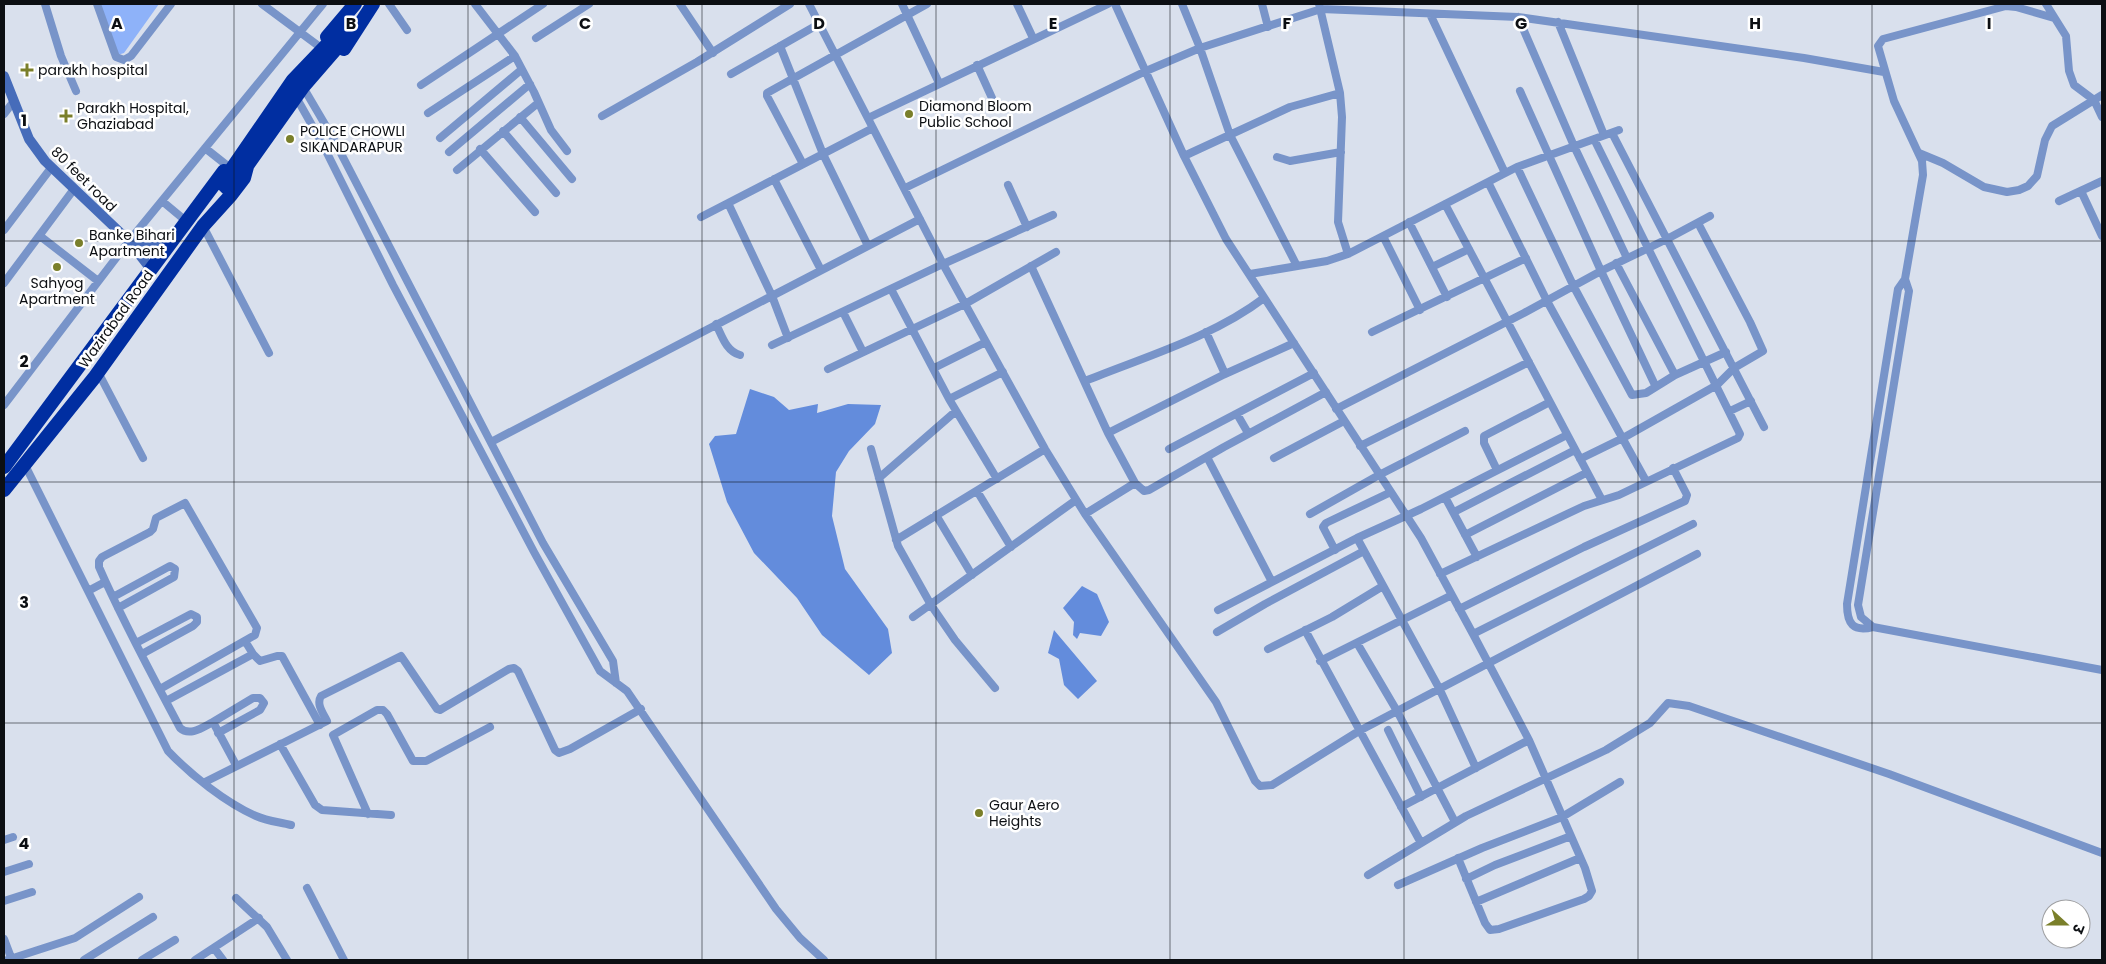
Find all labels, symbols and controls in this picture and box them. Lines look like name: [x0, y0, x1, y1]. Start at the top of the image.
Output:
text: A: [111, 12, 123, 35]
text: B: [346, 12, 356, 35]
text: C: [579, 12, 591, 35]
text: D: [813, 12, 825, 35]
text: E: [1049, 12, 1057, 35]
text: F: [1283, 12, 1292, 35]
text: G: [1515, 12, 1527, 35]
text: H: [1749, 12, 1761, 35]
text: I: [1987, 12, 1991, 35]
place label: parakh hospital: [38, 60, 148, 80]
marker: parakh hospital: [20, 63, 34, 77]
place label: Diamond Bloom Public School: [919, 96, 1032, 132]
place label: Parakh Hospital, Ghaziabad: [77, 98, 189, 134]
marker: Diamond Bloom Public School: [903, 108, 915, 120]
text: 1: [21, 109, 27, 132]
marker: Parakh Hospital, Ghaziabad: [59, 109, 73, 123]
place label: POLICE CHOWLI SIKANDARAPUR: [300, 121, 405, 157]
marker: POLICE CHOWLI SIKANDARAPUR: [284, 133, 296, 145]
street label: 80 feet road: [47, 142, 121, 216]
place label: Banke Bihari Apartment: [89, 225, 175, 261]
marker: Banke Bihari Apartment: [73, 237, 85, 249]
marker: Sahyog Apartment: [51, 261, 63, 273]
street label: Wazirabad Road: [74, 266, 158, 372]
place label: Sahyog Apartment: [19, 273, 95, 309]
text: 2: [19, 350, 29, 373]
text: 3: [19, 591, 29, 614]
place label: Gaur Aero Heights: [989, 795, 1060, 831]
marker: Gaur Aero Heights: [973, 807, 985, 819]
text: 4: [19, 832, 30, 855]
north arrow: [2041, 899, 2091, 949]
text: उ: [2067, 920, 2089, 937]

